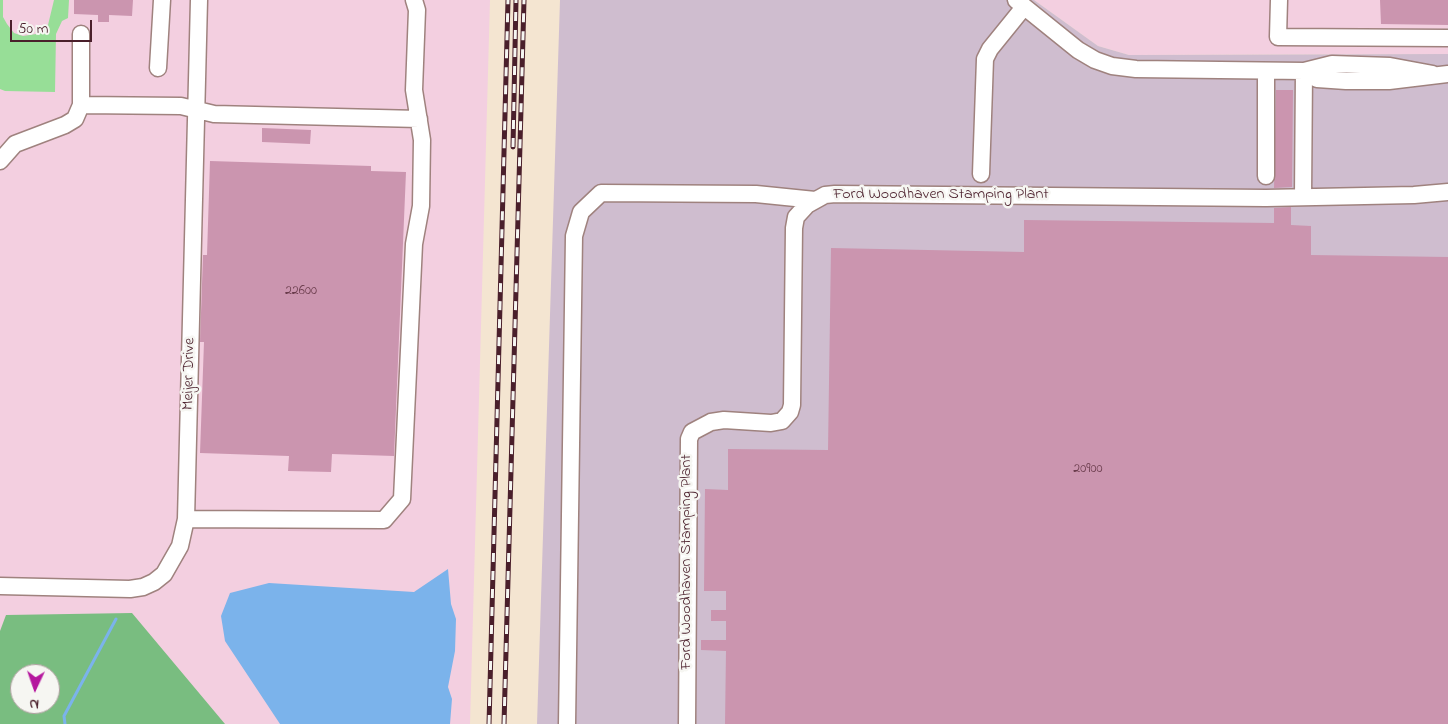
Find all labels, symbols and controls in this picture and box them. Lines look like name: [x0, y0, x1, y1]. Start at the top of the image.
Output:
scale bar: [12, 10, 95, 42]
text: 50 m: [18, 18, 48, 40]
street label: Ford Woodhaven Stamping Plant: [833, 185, 1049, 205]
house number: 22600: [285, 284, 317, 300]
street label: Meijer Drive: [180, 338, 200, 410]
street label: Ford Woodhaven Stamping Plant: [677, 454, 697, 670]
house number: 20900: [1073, 462, 1103, 478]
north arrow: [10, 664, 60, 714]
text: N: [29, 693, 40, 714]

